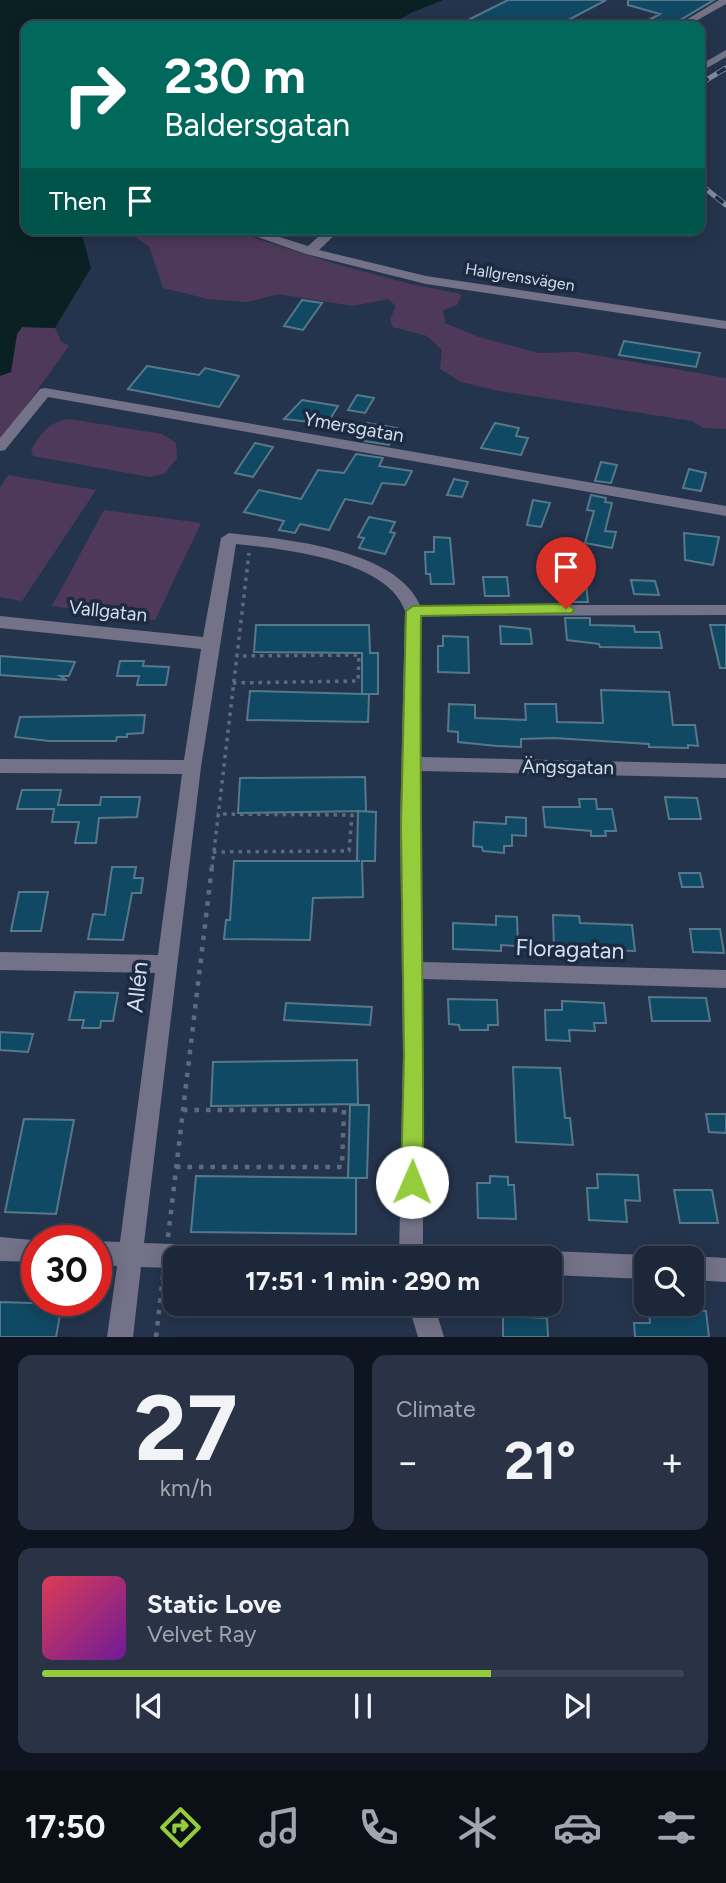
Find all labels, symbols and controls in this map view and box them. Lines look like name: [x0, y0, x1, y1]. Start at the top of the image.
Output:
text: 230 m: [164, 46, 306, 105]
icon: right: [49, 49, 140, 140]
text: Baldersgatan: [164, 106, 350, 144]
icon: arrive: [121, 182, 159, 220]
text: Then: [49, 185, 107, 217]
street label: Hallgrensvägen: [464, 259, 576, 295]
street label: Ymersgatan: [302, 407, 406, 447]
pin: [536, 537, 596, 609]
icon: arrive: [547, 548, 585, 586]
street label: Vallgatan: [68, 595, 148, 627]
street label: Ängsgatan: [522, 755, 614, 779]
street label: Floragatan: [515, 933, 625, 965]
street label: Allén: [120, 960, 154, 1014]
position arrow: [375, 1145, 449, 1219]
speed limit sign: 30: [21, 1225, 112, 1316]
map controls: [634, 1246, 704, 1316]
button: search: [634, 1246, 704, 1316]
text: 17:51 · 1 min · 290 m: [245, 1265, 480, 1297]
text: 27: [134, 1374, 238, 1483]
text: Climate: [396, 1395, 475, 1423]
text: 21°: [504, 1430, 576, 1492]
text: −: [396, 1439, 420, 1485]
text: +: [660, 1439, 684, 1485]
text: km/h: [160, 1474, 212, 1502]
text: Static Love: [147, 1588, 281, 1620]
text: Velvet Ray: [147, 1620, 256, 1648]
icon: previous: [130, 1687, 168, 1725]
icon: pause: [344, 1687, 382, 1725]
icon: next: [558, 1687, 596, 1725]
icon: directions: [156, 1803, 205, 1852]
icon: music: [255, 1803, 304, 1852]
icon: phone: [354, 1803, 403, 1852]
icon: climate: [453, 1803, 502, 1852]
icon: car: [553, 1803, 602, 1852]
icon: filters: [652, 1803, 701, 1852]
text: 17:50: [25, 1808, 105, 1846]

